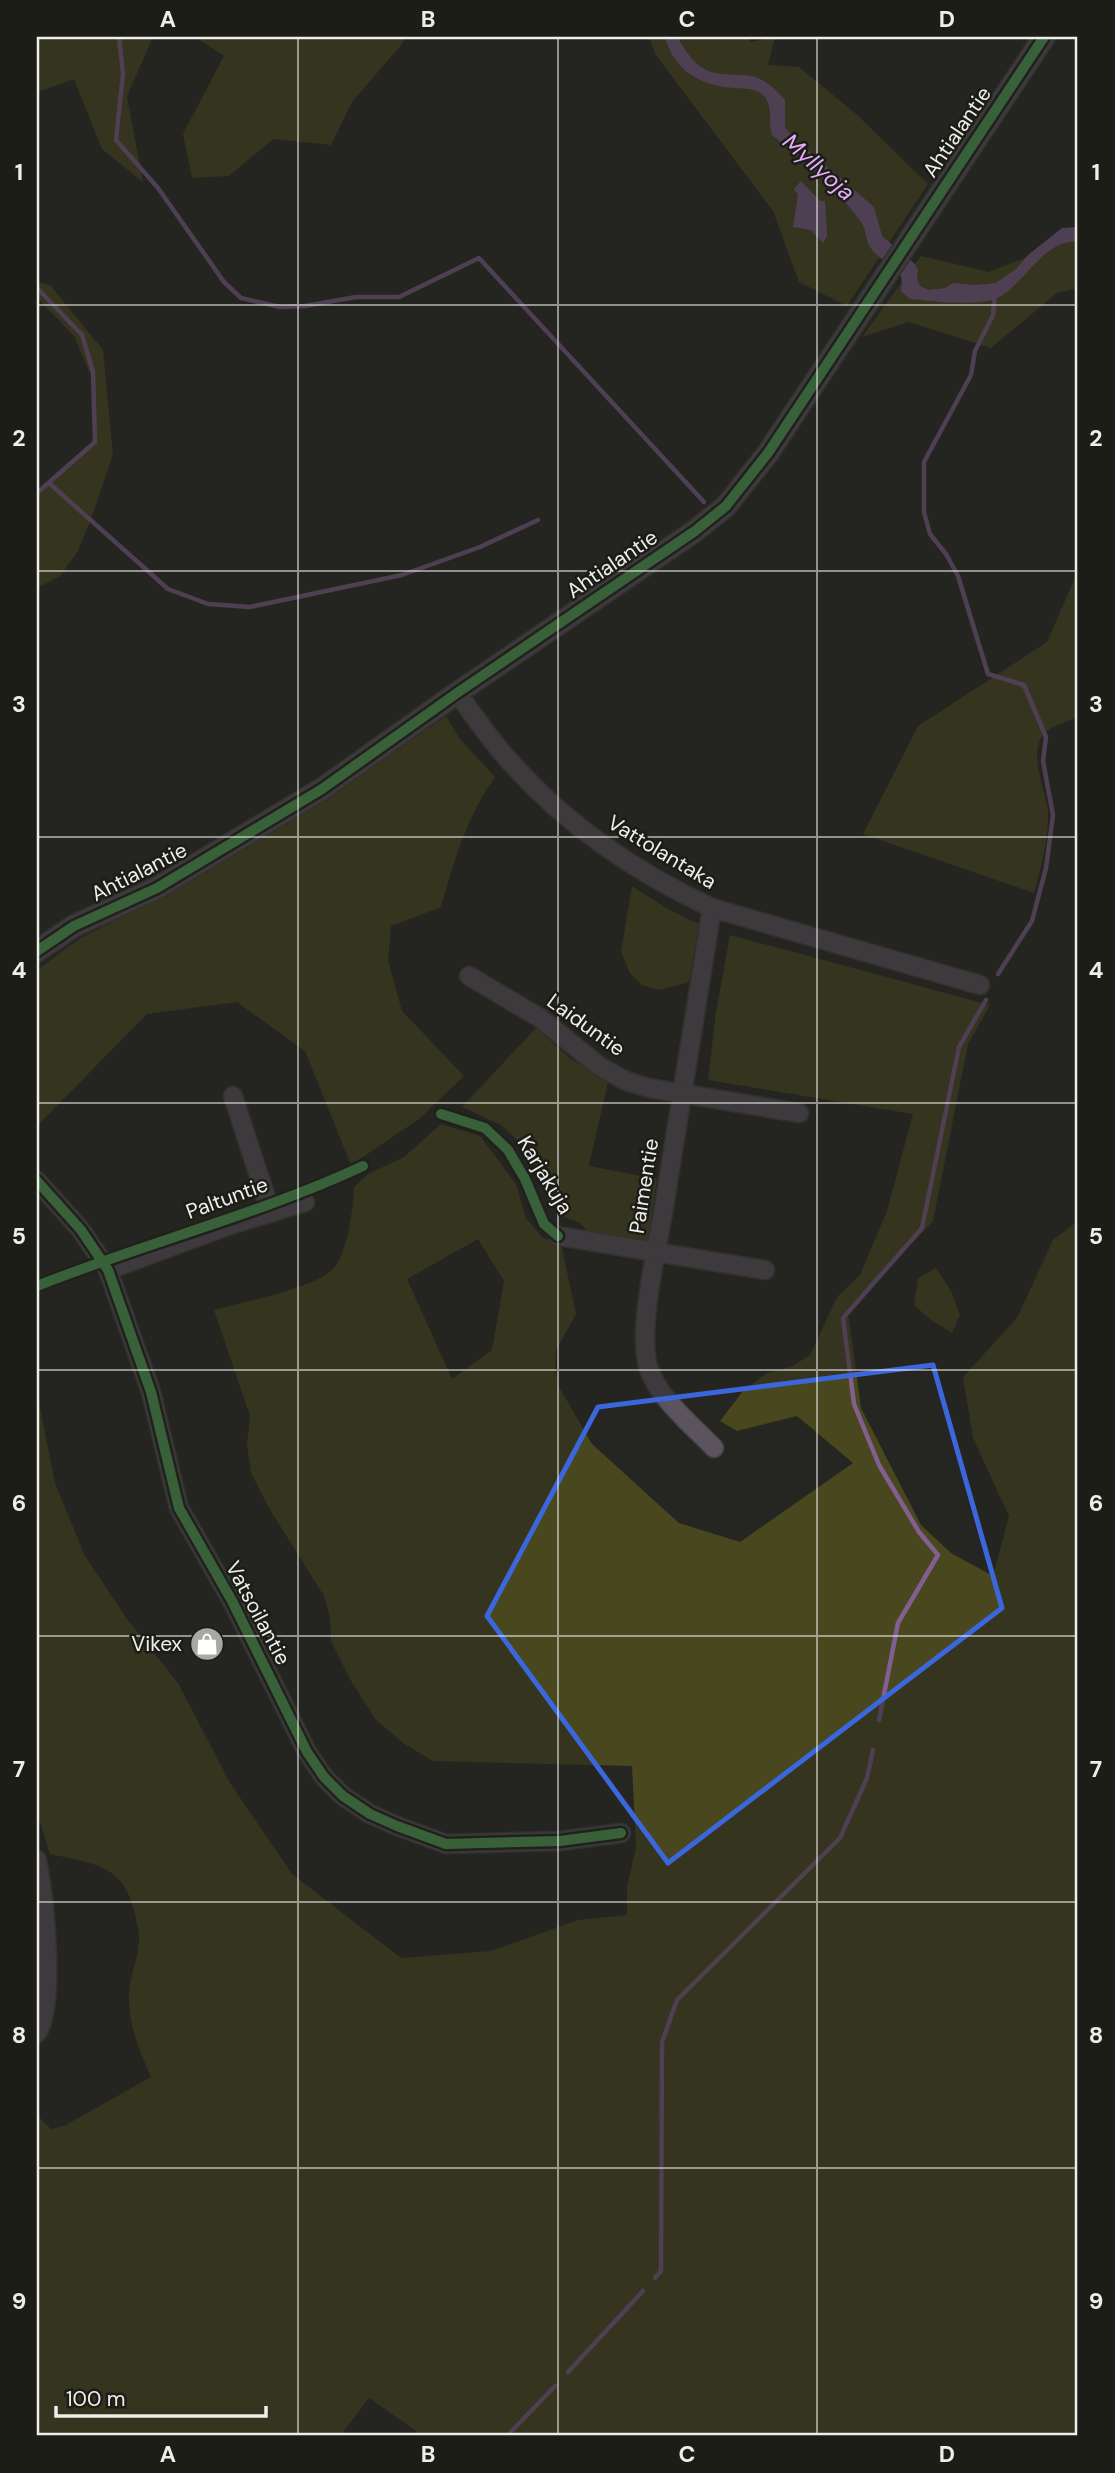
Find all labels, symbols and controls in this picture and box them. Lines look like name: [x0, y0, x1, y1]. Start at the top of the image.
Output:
text: A: [160, 4, 176, 34]
text: B: [421, 4, 435, 34]
text: C: [679, 4, 695, 34]
text: D: [939, 4, 955, 34]
street label: Ahtialantie: [916, 81, 998, 183]
water label: Myllyoja: [777, 127, 861, 207]
text: 1: [15, 157, 23, 187]
text: 1: [1092, 157, 1100, 187]
text: 2: [12, 423, 26, 453]
text: 2: [1089, 423, 1103, 453]
street label: Ahtialantie: [561, 523, 663, 605]
text: 3: [12, 689, 26, 719]
text: 3: [1089, 689, 1103, 719]
street label: Vattolantaka: [602, 808, 722, 896]
street label: Ahtialantie: [86, 836, 192, 908]
text: 4: [12, 955, 27, 985]
text: 4: [1089, 955, 1104, 985]
street label: Laiduntie: [541, 987, 631, 1063]
street label: Karjakuja: [511, 1131, 579, 1219]
street label: Paimentie: [623, 1136, 665, 1236]
street label: Paltuntie: [182, 1170, 272, 1226]
text: 5: [12, 1221, 26, 1251]
text: 5: [1089, 1221, 1103, 1251]
text: 6: [12, 1488, 26, 1518]
text: 6: [1089, 1488, 1103, 1518]
street label: Vatsoilantie: [219, 1556, 297, 1670]
shop icon: Vikex: [188, 1625, 226, 1663]
place label: Vikex: [131, 1630, 182, 1658]
text: 7: [13, 1754, 25, 1784]
text: 7: [1090, 1754, 1102, 1784]
text: 8: [12, 2020, 26, 2050]
text: 8: [1089, 2020, 1103, 2050]
text: 9: [12, 2286, 26, 2316]
text: 9: [1089, 2286, 1103, 2316]
scale bar: [56, 2375, 266, 2419]
text: 100 m: [66, 2385, 126, 2413]
text: A: [160, 2439, 176, 2469]
text: B: [421, 2439, 435, 2469]
text: C: [679, 2439, 695, 2469]
text: D: [939, 2439, 955, 2469]

